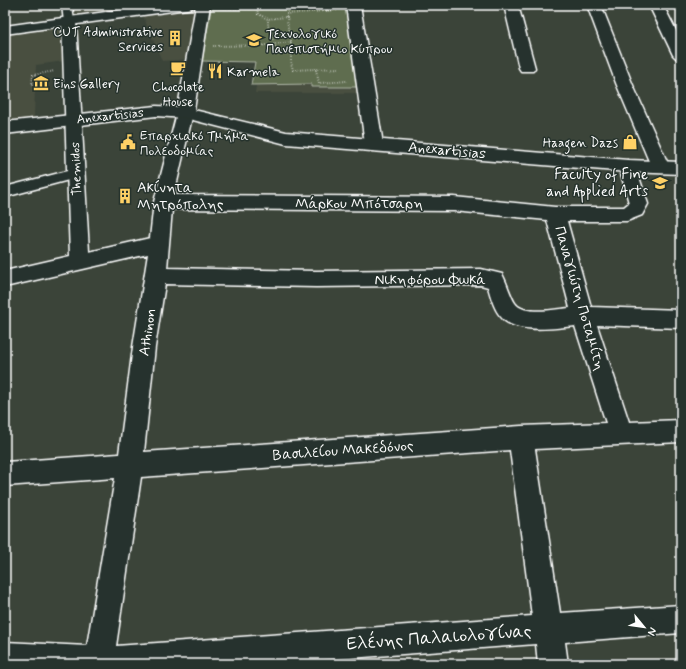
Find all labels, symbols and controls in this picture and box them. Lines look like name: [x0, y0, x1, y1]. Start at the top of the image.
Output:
place label: CUT Administrative Services: [53, 24, 163, 56]
place label: Τεχνολογικό Πανεπιστήμιο Κύπρου: [266, 26, 393, 58]
building icon: CUT Administrative Services: [166, 29, 184, 47]
school or university icon: Τεχνολογικό Πανεπιστήμιο Κύπρου: [245, 31, 263, 49]
cafe icon: Chocolate House: [169, 59, 187, 77]
restaurant icon: Karmela: [206, 62, 224, 80]
place label: Karmela: [227, 64, 279, 81]
museum icon: Eins Gallery: [32, 74, 50, 92]
place label: Eins Gallery: [53, 76, 120, 93]
place label: Chocolate House: [152, 79, 204, 111]
street label: Anexartisias: [76, 104, 145, 128]
place label: Επαρχιακό Τμήμα Πολεοδομίας: [140, 128, 249, 160]
public building icon: Επαρχιακό Τμήμα Πολεοδομίας: [119, 133, 137, 151]
shop icon: Haagen Dazs: [621, 133, 639, 151]
place label: Haagen Dazs: [543, 135, 618, 154]
street label: Anexartisias: [407, 138, 487, 164]
street label: Themidos: [67, 142, 86, 196]
place label: Faculty of Fine and Applied Arts: [546, 165, 648, 203]
school or university icon: Faculty of Fine and Applied Arts: [651, 174, 669, 192]
place label: Ακίνητα Μητρόπολης: [137, 178, 224, 215]
building icon: Ακίνητα Μητρόπολης: [116, 187, 134, 205]
street label: Μάρκου Μπότσαρη: [295, 194, 423, 214]
street label: Παναγιώτη Ποταμίτη: [549, 224, 609, 373]
street label: Νικηφόρου Φωκά: [374, 270, 486, 290]
street label: Athinon: [134, 307, 162, 357]
street label: Βασιλείου Μακεδόνος: [272, 436, 415, 466]
north arrow: [624, 607, 664, 647]
street label: Ελένης Παλαιολογίνας: [346, 619, 533, 656]
text: N: [644, 625, 660, 638]

